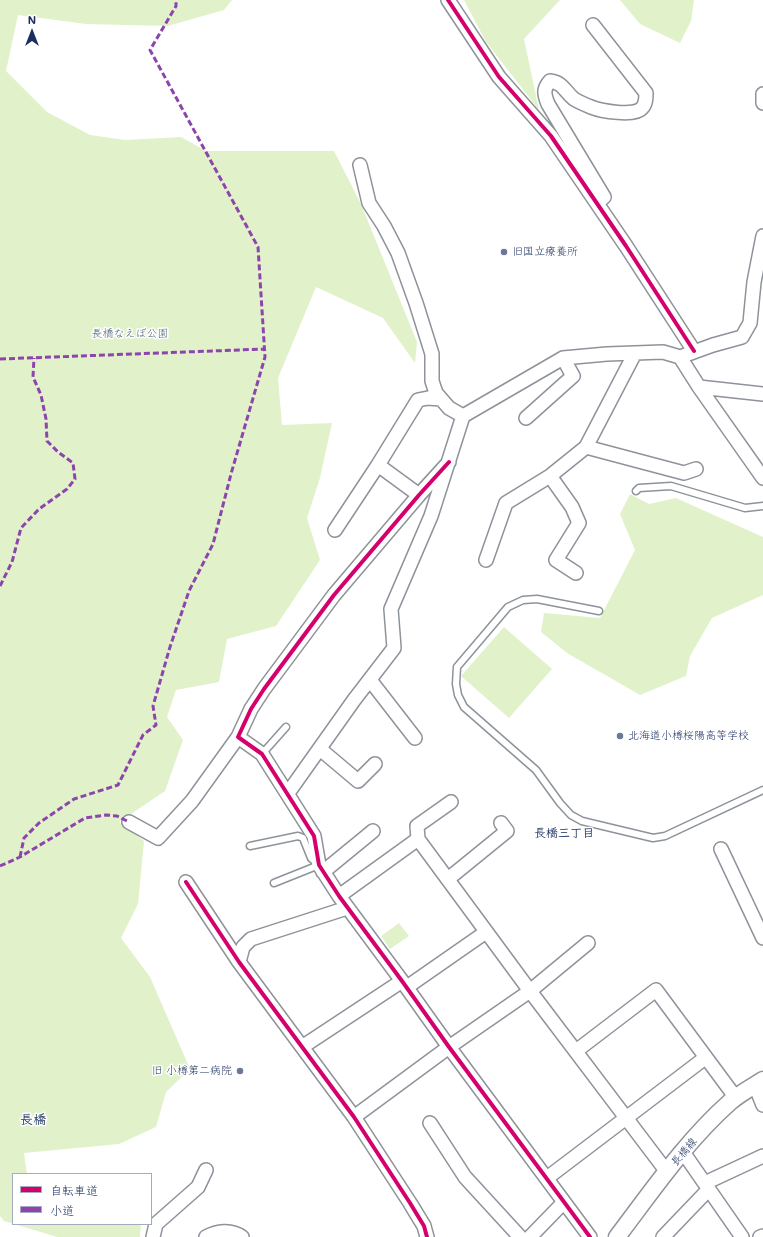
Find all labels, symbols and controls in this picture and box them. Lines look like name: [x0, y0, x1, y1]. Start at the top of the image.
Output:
north arrow: [12, 12, 52, 52]
text: N: [28, 12, 36, 27]
place label: 旧国立療養所: [512, 245, 578, 259]
marker: 旧国立療養所: [499, 247, 509, 257]
park label: 長橋なえぼ公園: [92, 327, 168, 341]
place label: 北海道小樽桜陽高等学校: [628, 729, 749, 743]
marker: 北海道小樽桜陽高等学校: [615, 731, 625, 741]
district label: 長橋三丁目: [534, 826, 594, 840]
place label: 旧 小樽第二病院: [151, 1064, 232, 1078]
marker: 旧 小樽第二病院: [235, 1066, 245, 1076]
district label: 長橋: [20, 1112, 46, 1128]
street label: 長橋線: [668, 1135, 700, 1169]
legend: [12, 1173, 152, 1225]
text: 自転車道: [50, 1182, 98, 1198]
text: 小道: [50, 1202, 74, 1218]

